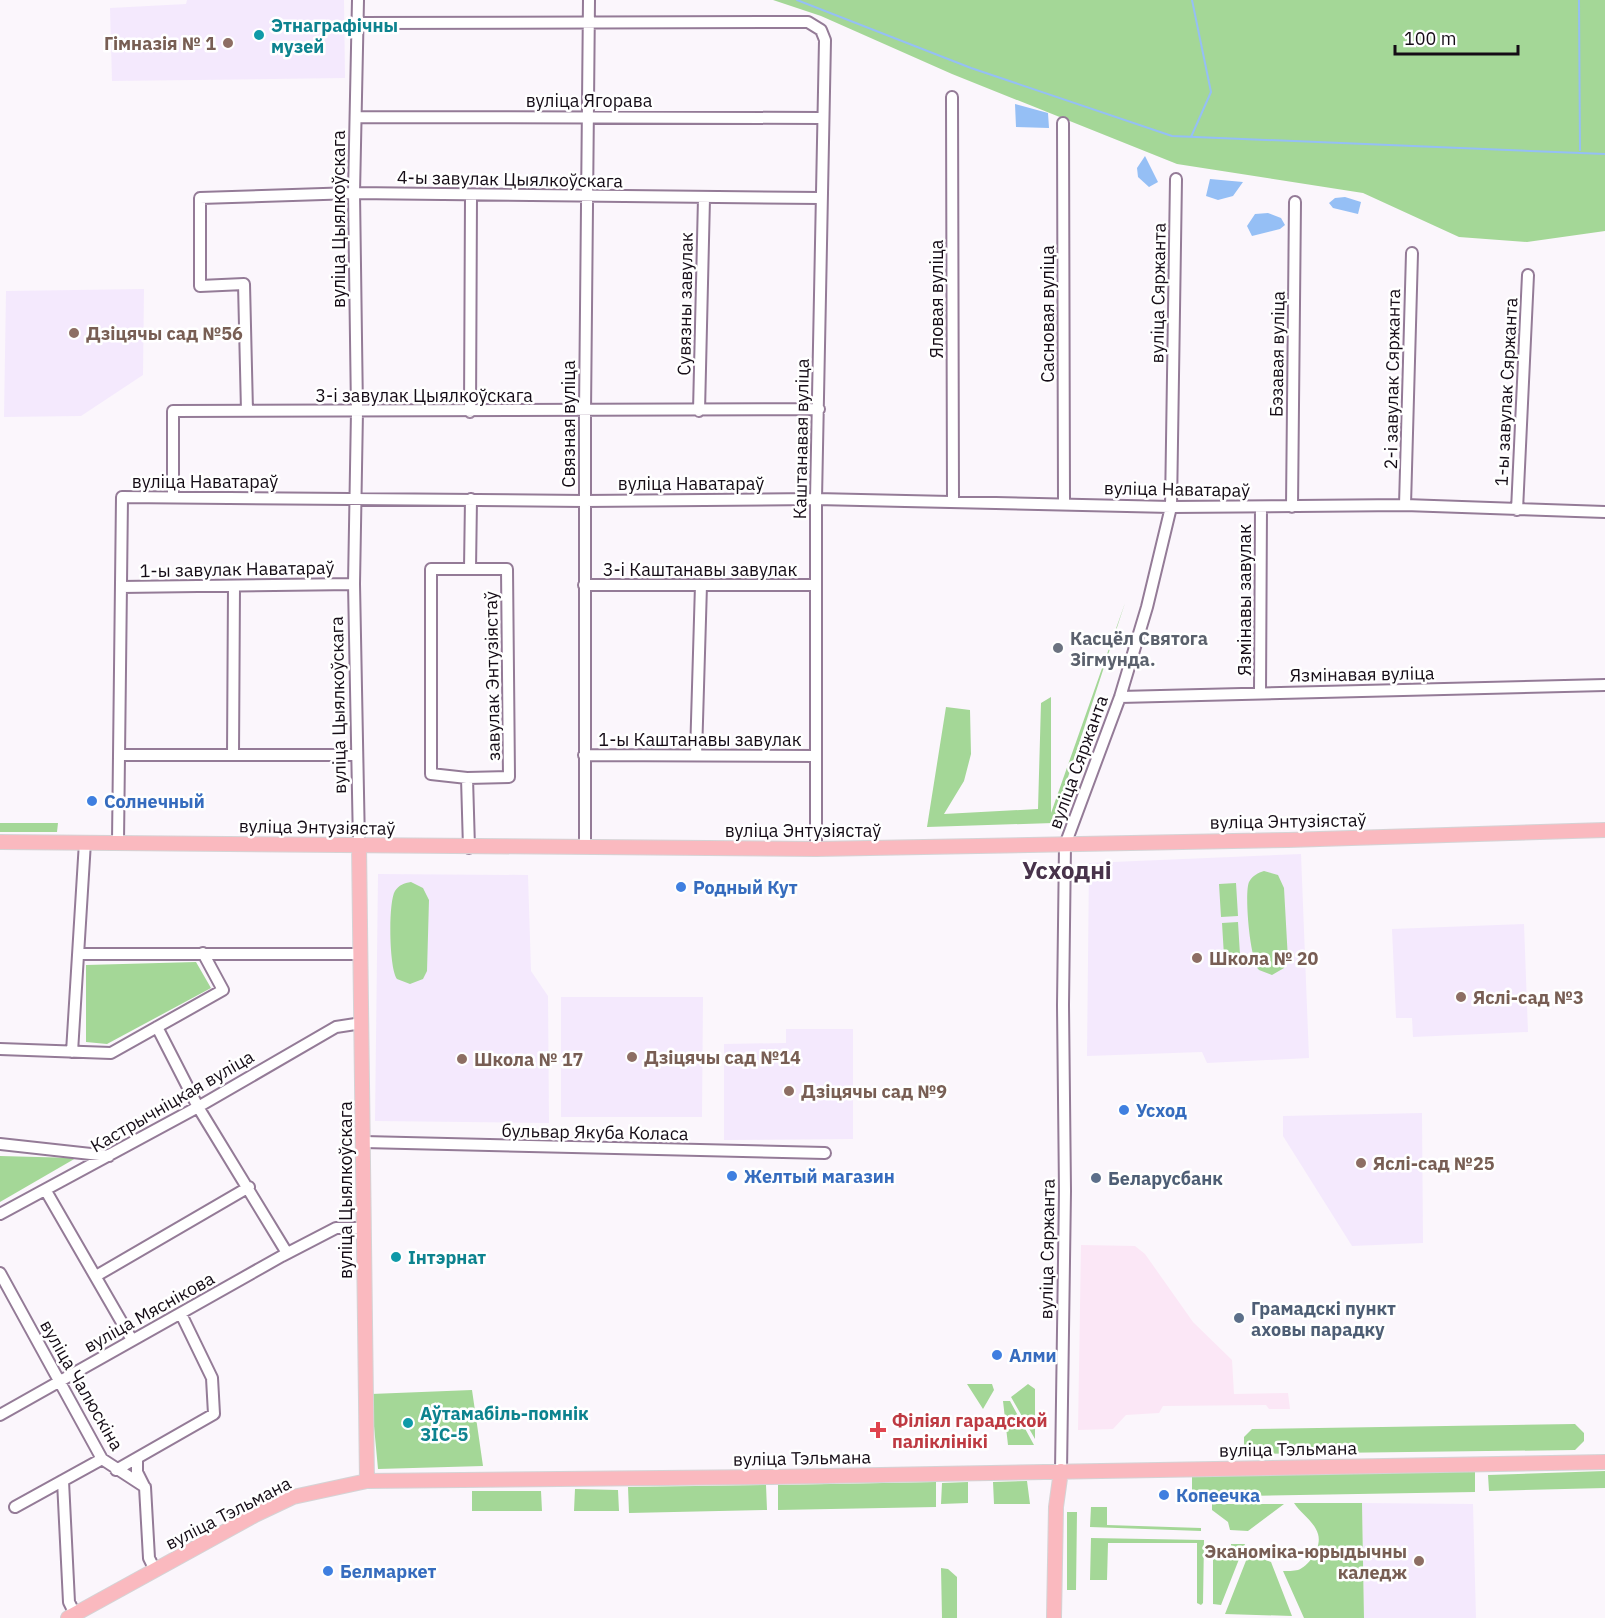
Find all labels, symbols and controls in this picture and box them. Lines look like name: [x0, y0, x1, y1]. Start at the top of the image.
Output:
place label: Этнаграфічны музей: [271, 14, 398, 58]
scale bar: [1395, 18, 1518, 56]
text: 100 m: [1404, 27, 1456, 50]
marker: Этнаграфічны музей: [252, 28, 266, 42]
place label: Гімназія № 1: [104, 32, 216, 55]
marker: Гімназія № 1: [221, 36, 235, 50]
street label: вуліца Ягорава: [526, 89, 653, 112]
street label: вуліца Цыялкоўскага: [327, 130, 350, 308]
street label: 4-ы завулак Цыялкоўскага: [397, 166, 624, 192]
street label: вуліца Сяржанта: [1145, 222, 1171, 364]
street label: Сувязны завулак: [672, 232, 698, 376]
street label: Яловая вуліца: [925, 239, 948, 358]
street label: Сасновая вуліца: [1036, 245, 1059, 383]
street label: 2-і завулак Сяржанта: [1379, 288, 1405, 469]
street label: Бэзавая вуліца: [1264, 290, 1290, 417]
street label: 1-ы завулак Сяржанта: [1490, 297, 1522, 487]
place label: Дзіцячы сад №56: [86, 322, 243, 345]
marker: Дзіцячы сад №56: [67, 326, 81, 340]
street label: Каштанавая вуліца: [788, 358, 814, 520]
street label: Связная вуліца: [557, 360, 580, 488]
street label: 3-і завулак Цыялкоўскага: [315, 384, 533, 407]
street label: вуліца Наватараў: [132, 470, 278, 493]
street label: вуліца Наватараў: [618, 472, 764, 495]
street label: вуліца Наватараў: [1104, 476, 1250, 502]
street label: Язмінавы завулак: [1233, 524, 1256, 676]
street label: 1-ы завулак Наватараў: [139, 556, 335, 582]
street label: 3-і Каштанавы завулак: [603, 558, 797, 581]
street label: завулак Энтузіястаў: [479, 591, 505, 761]
street label: вуліца Цыялкоўскага: [325, 616, 351, 794]
place label: Касцёл Святога Зігмунда.: [1070, 627, 1208, 671]
marker: Касцёл Святога Зігмунда.: [1051, 641, 1065, 655]
street label: Язмінавая вуліца: [1289, 661, 1435, 687]
street label: вуліца Сяржанта: [1043, 692, 1113, 832]
street label: 1-ы Каштанавы завулак: [598, 728, 802, 751]
place label: Солнечный: [104, 790, 205, 813]
marker: Солнечный: [85, 794, 99, 808]
street label: вуліца Энтузіястаў: [1210, 808, 1366, 834]
street label: вуліца Энтузіястаў: [239, 814, 395, 840]
street label: вуліца Энтузіястаў: [725, 819, 881, 842]
district label: Усходні: [1022, 854, 1112, 886]
place label: Родный Кут: [693, 876, 798, 899]
marker: Родный Кут: [674, 880, 688, 894]
place label: Школа № 20: [1209, 947, 1319, 970]
marker: Школа № 20: [1190, 951, 1204, 965]
place label: Яслі-сад №3: [1473, 986, 1584, 1009]
marker: Яслі-сад №3: [1454, 990, 1468, 1004]
street label: Кастрычніцкая вуліца: [86, 1045, 258, 1157]
place label: Дзіцячы сад №14: [644, 1046, 801, 1069]
place label: Школа № 17: [474, 1048, 583, 1071]
marker: Дзіцячы сад №14: [625, 1050, 639, 1064]
marker: Школа № 17: [455, 1052, 469, 1066]
place label: Дзіцячы сад №9: [801, 1080, 947, 1103]
marker: Дзіцячы сад №9: [782, 1084, 796, 1098]
place label: Усход: [1136, 1099, 1187, 1122]
street label: вуліца Цыялкоўскага: [334, 1101, 357, 1279]
marker: Усход: [1117, 1103, 1131, 1117]
street label: бульвар Якуба Коласа: [501, 1119, 689, 1145]
place label: Яслі-сад №25: [1373, 1152, 1495, 1175]
marker: Яслі-сад №25: [1354, 1156, 1368, 1170]
place label: Желтый магазин: [744, 1165, 895, 1188]
place label: Беларусбанк: [1108, 1167, 1223, 1190]
marker: Желтый магазин: [725, 1169, 739, 1183]
marker: Беларусбанк: [1089, 1171, 1103, 1185]
street label: вуліца Сяржанта: [1034, 1178, 1060, 1320]
place label: Інтэрнат: [408, 1246, 486, 1269]
marker: Інтэрнат: [389, 1250, 403, 1264]
street label: вуліца Мяснікова: [80, 1266, 219, 1357]
place label: Грамадскі пункт аховы парадку: [1251, 1297, 1396, 1341]
marker: Грамадскі пункт аховы парадку: [1232, 1311, 1246, 1325]
street label: вуліца Чалюскіна: [35, 1316, 129, 1455]
place label: Алми: [1009, 1344, 1057, 1367]
marker: Алми: [990, 1348, 1004, 1362]
place label: Аўтамабіль-помнік ЗІС-5: [420, 1402, 589, 1446]
place label: Філіял гарадской паліклінікі: [892, 1409, 1047, 1453]
marker: Аўтамабіль-помнік ЗІС-5: [401, 1416, 415, 1430]
marker: Філіял гарадской паліклінікі: [869, 1421, 887, 1439]
street label: вуліца Тэльмана: [1219, 1436, 1358, 1462]
street label: вуліца Тэльмана: [733, 1445, 872, 1471]
street label: вуліца Тэльмана: [161, 1471, 295, 1555]
place label: Копеечка: [1176, 1484, 1260, 1507]
marker: Копеечка: [1157, 1488, 1171, 1502]
place label: Эканоміка-юрыдычны каледж: [1204, 1540, 1407, 1584]
marker: Эканоміка-юрыдычны каледж: [1412, 1554, 1426, 1568]
place label: Белмаркет: [340, 1560, 437, 1583]
marker: Белмаркет: [321, 1564, 335, 1578]

